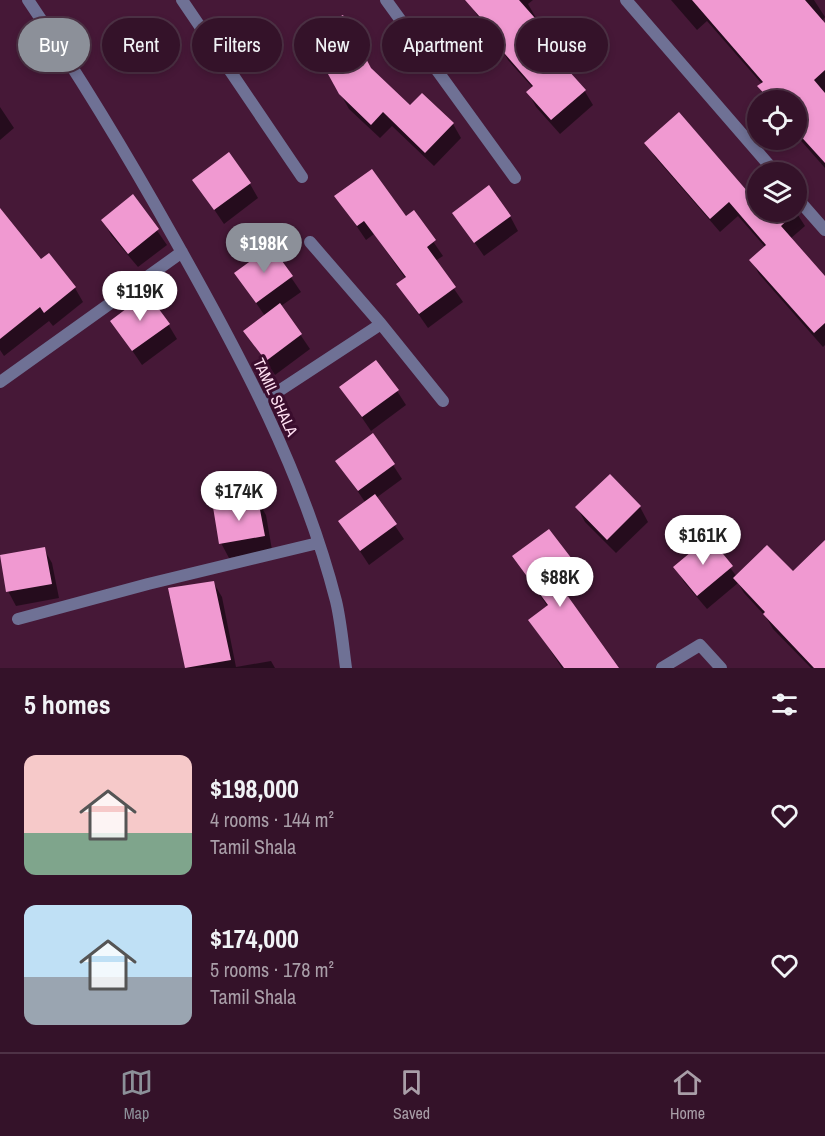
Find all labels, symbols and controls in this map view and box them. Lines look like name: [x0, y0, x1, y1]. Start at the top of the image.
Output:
chip: Buy: [18, 18, 90, 72]
chip: Rent: [102, 18, 180, 72]
chip: Filters: [192, 18, 282, 72]
chip: New: [294, 18, 370, 72]
chip: Apartment: [382, 18, 504, 72]
chip: House: [516, 18, 608, 72]
map controls: [747, 90, 807, 222]
button: locate: [747, 90, 807, 150]
button: layers: [747, 162, 807, 222]
pin: $198K: [222, 223, 306, 274]
text: $198K: [240, 229, 288, 256]
pin: $119K: [98, 271, 182, 322]
text: $119K: [116, 277, 164, 304]
street label: TAMIL SHALA: [248, 354, 304, 440]
pin: $174K: [197, 471, 281, 522]
text: $174K: [215, 477, 263, 504]
pin: $161K: [661, 515, 745, 566]
text: $161K: [679, 521, 727, 548]
pin: $88K: [524, 557, 596, 608]
text: $88K: [540, 563, 580, 590]
text: 5 homes: [24, 687, 111, 722]
icon: filters: [768, 688, 801, 721]
text: $198,000: [210, 771, 299, 806]
icon: home: [72, 779, 144, 851]
icon: heart: [768, 799, 801, 832]
text: 4 rooms · 144 m²: [210, 806, 334, 833]
text: Tamil Shala: [210, 833, 296, 860]
text: $174,000: [210, 921, 299, 956]
icon: home: [72, 929, 144, 1001]
icon: heart: [768, 949, 801, 982]
text: 5 rooms · 178 m²: [210, 956, 334, 983]
text: Tamil Shala: [210, 983, 296, 1010]
tab: Map: [120, 1066, 153, 1124]
tab: Saved: [393, 1066, 430, 1124]
tab: Home: [670, 1066, 705, 1124]

